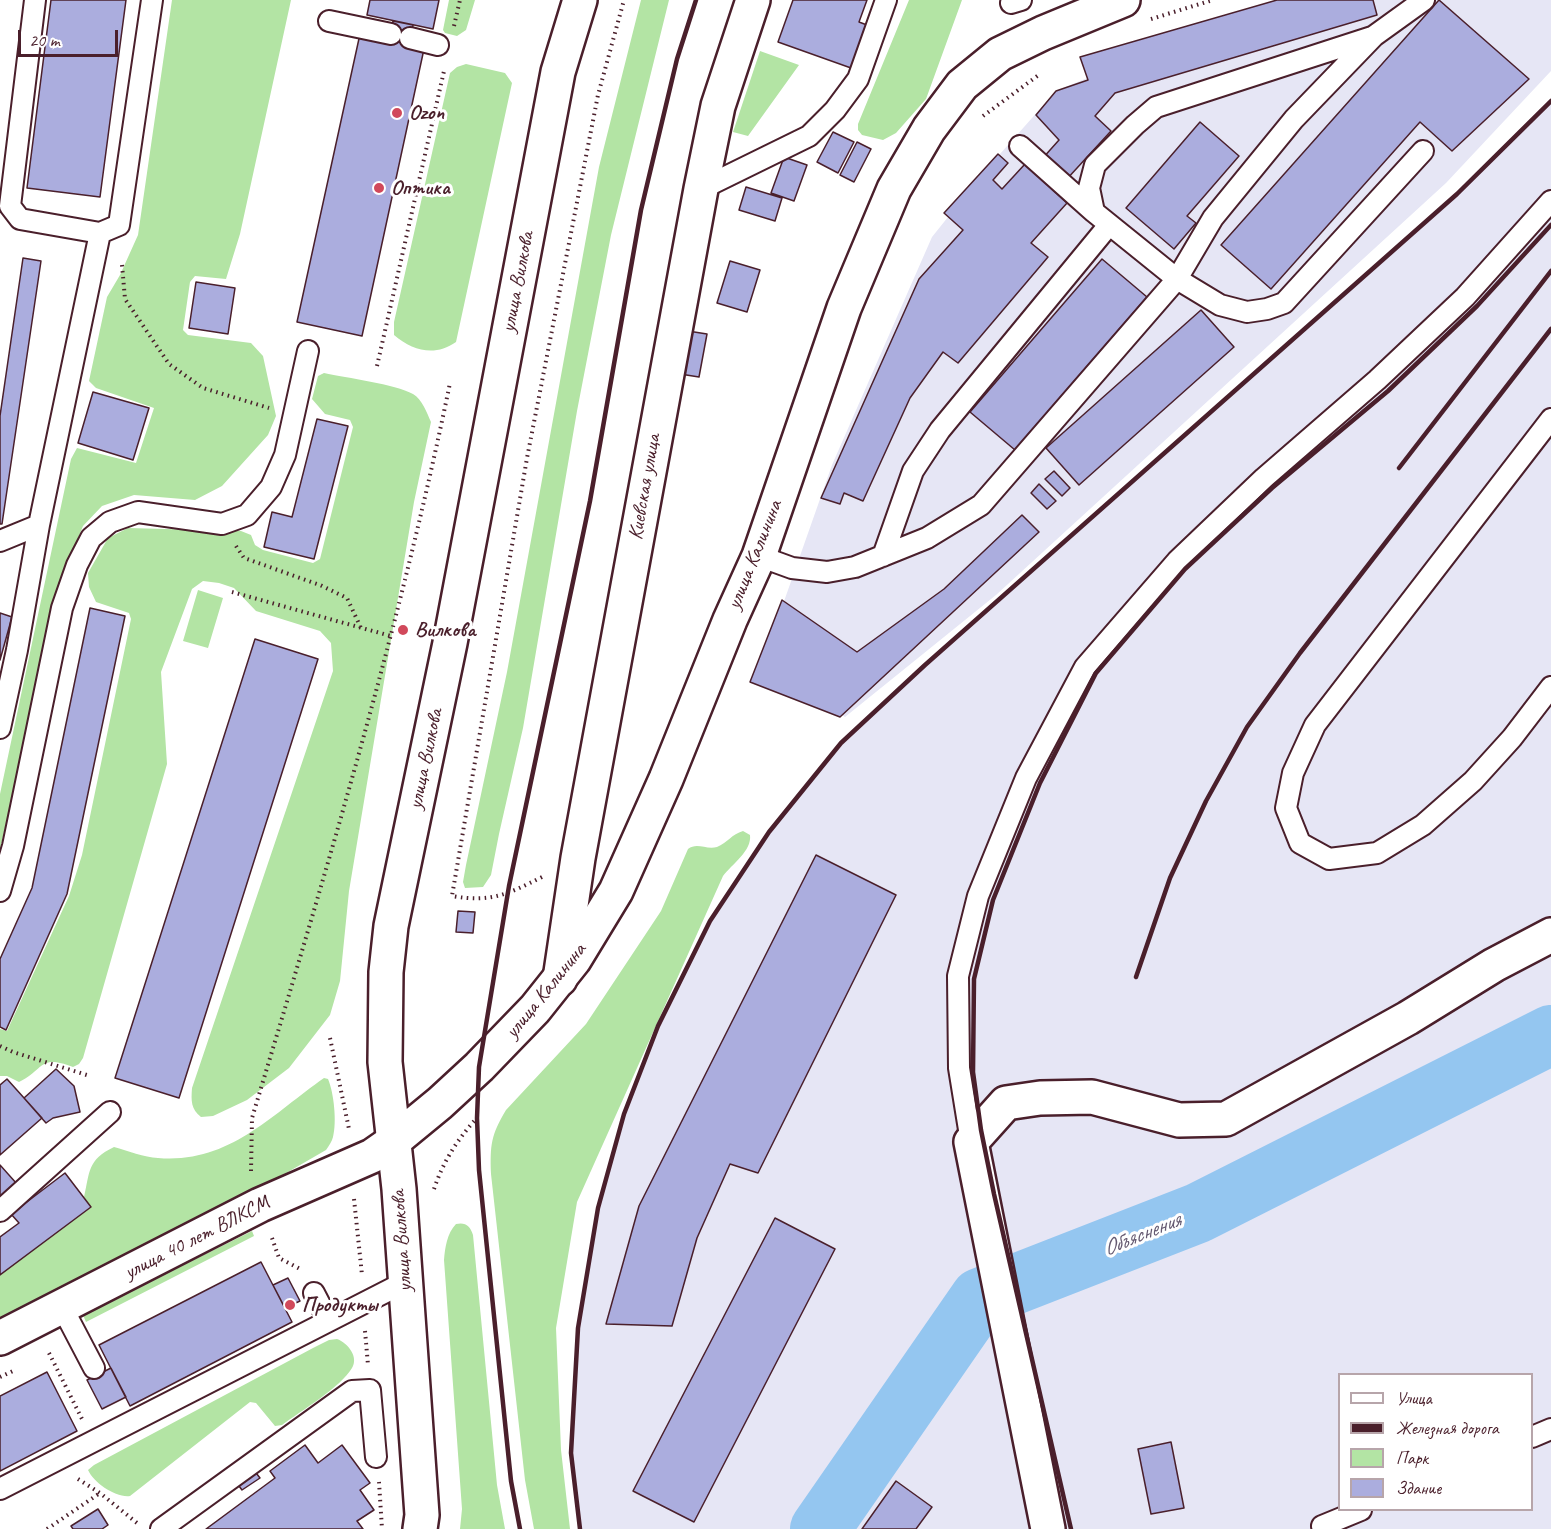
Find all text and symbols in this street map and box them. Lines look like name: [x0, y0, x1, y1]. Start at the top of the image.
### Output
scale bar: [21, 18, 122, 56]
text: 20 m: [29, 29, 60, 51]
place label: Ozon: [409, 100, 444, 126]
marker: Ozon: [390, 106, 404, 120]
place label: Оптика: [391, 175, 450, 201]
marker: Оптика: [372, 181, 386, 195]
street label: улица Вилкова: [496, 229, 540, 335]
street label: Киевская улица: [623, 432, 667, 542]
street label: улица Калинина: [722, 497, 788, 613]
place label: Вилкова: [415, 617, 476, 643]
marker: Вилкова: [396, 623, 410, 637]
street label: улица Вилкова: [403, 706, 449, 812]
street label: улица Калинина: [500, 938, 592, 1044]
street label: улица Вилкова: [386, 1189, 418, 1293]
street label: улица 40 лет ВЛКСМ: [120, 1191, 274, 1285]
water label: Объяснения: [1099, 1208, 1185, 1262]
place label: Продукты: [302, 1292, 378, 1318]
marker: Продукты: [283, 1298, 297, 1312]
legend: [1338, 1373, 1533, 1511]
text: Улица: [1396, 1387, 1432, 1409]
text: Железная дорога: [1396, 1417, 1499, 1439]
text: Парк: [1396, 1447, 1428, 1469]
text: Здание: [1396, 1477, 1441, 1499]

